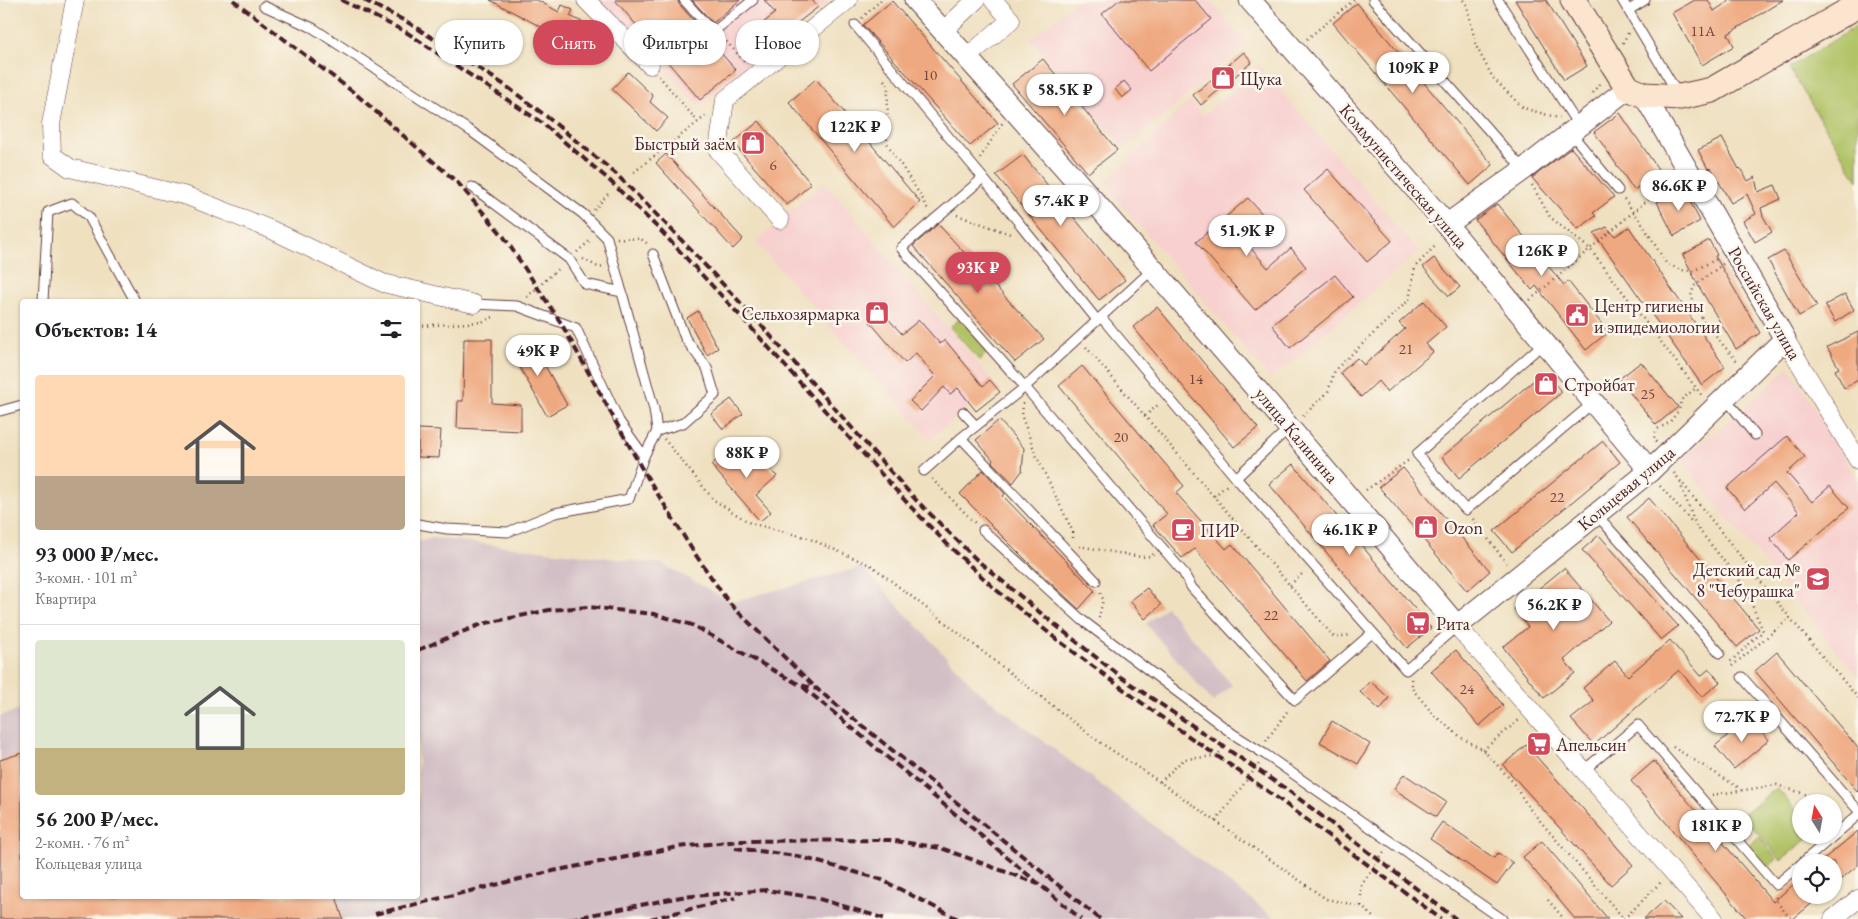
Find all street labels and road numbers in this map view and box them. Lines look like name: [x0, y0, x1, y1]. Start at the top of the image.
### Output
street label: Коммунистическая улица: [1335, 99, 1474, 254]
street label: Российская улица: [1723, 242, 1807, 365]
street label: улица Калинина: [1250, 382, 1344, 488]
street label: Кольцевая улица: [1572, 440, 1680, 536]

